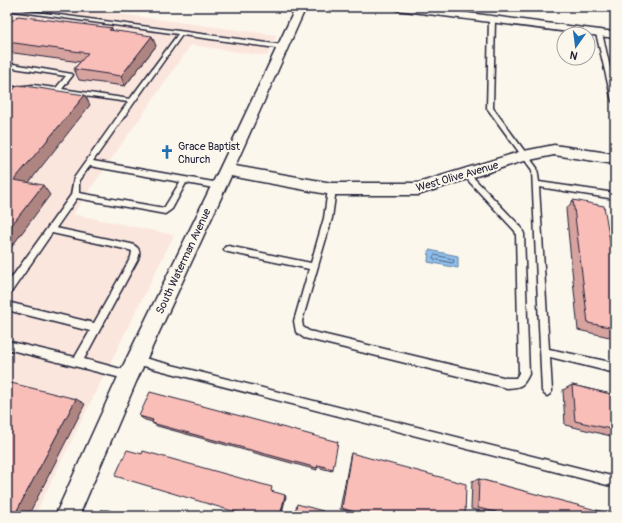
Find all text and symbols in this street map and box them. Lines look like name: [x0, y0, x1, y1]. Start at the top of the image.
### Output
north arrow: [556, 26, 596, 66]
text: N: [568, 48, 579, 62]
place label: Grace Baptist Church: [178, 140, 241, 166]
church icon: Grace Baptist Church: [159, 144, 175, 160]
street label: West Olive Avenue: [414, 158, 500, 194]
street label: South Waterman Avenue: [153, 206, 214, 316]

